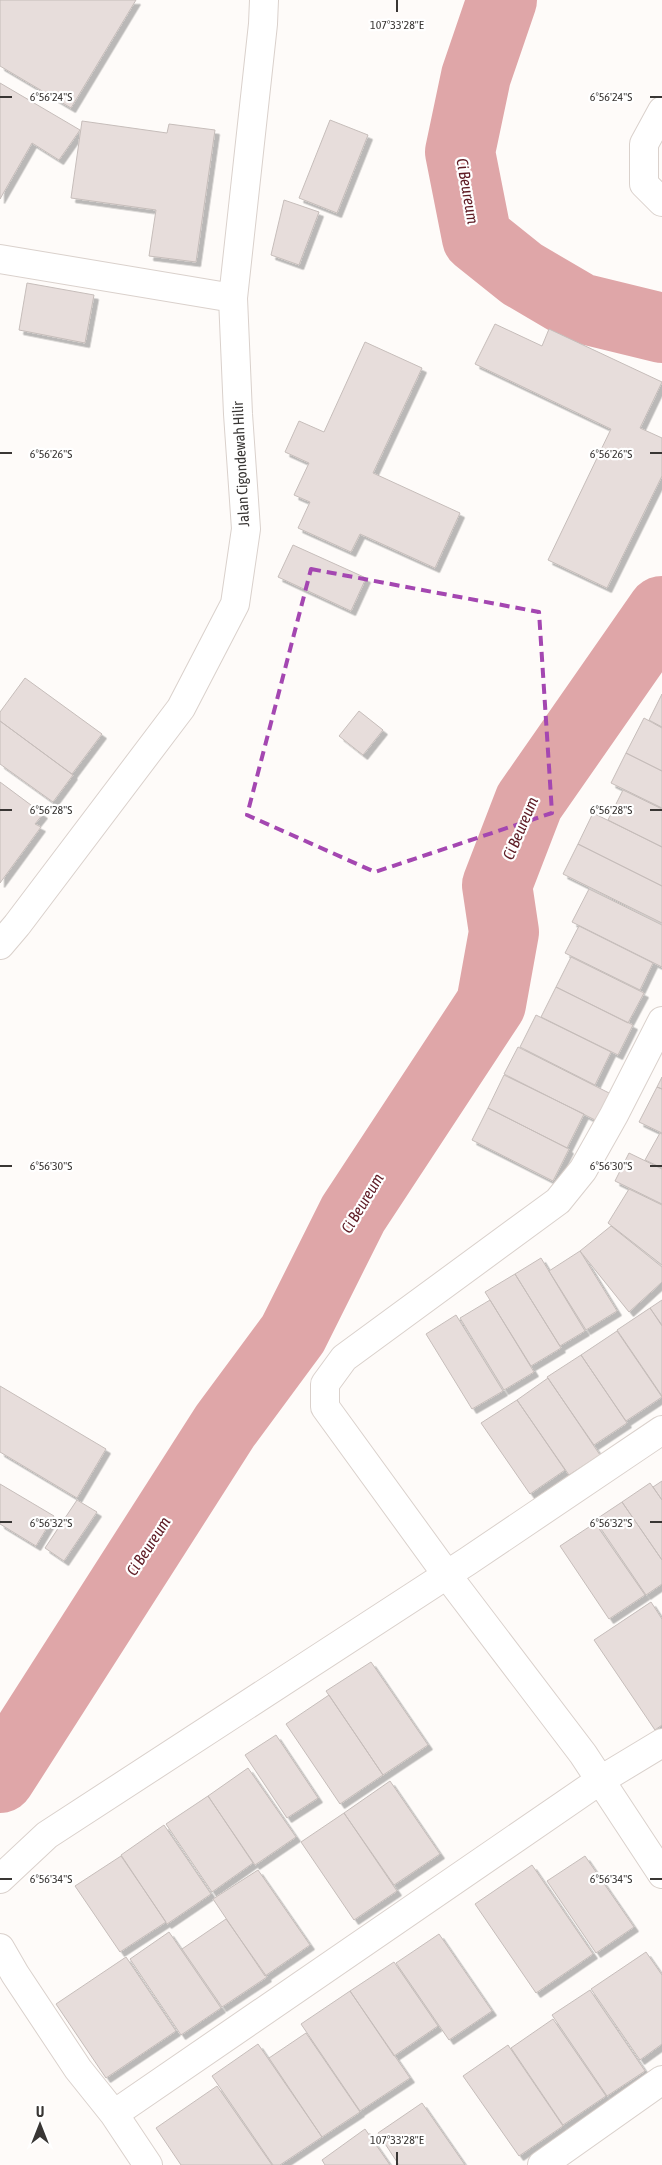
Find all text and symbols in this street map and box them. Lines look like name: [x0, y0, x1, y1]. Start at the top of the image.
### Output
text: 107°33'28"E: [370, 18, 424, 32]
text: 6°56'24"S: [30, 90, 72, 104]
text: 6°56'24"S: [590, 90, 632, 104]
water label: Ci Beureum: [453, 157, 483, 226]
street label: Jalan Cigondewah Hilir: [229, 400, 252, 527]
text: 6°56'26"S: [30, 447, 72, 461]
text: 6°56'26"S: [590, 447, 632, 461]
water label: Ci Beureum: [499, 793, 541, 862]
text: 6°56'28"S: [30, 803, 72, 817]
text: 6°56'28"S: [590, 803, 632, 817]
text: 6°56'30"S: [30, 1159, 72, 1173]
text: 6°56'30"S: [590, 1159, 632, 1173]
water label: Ci Beureum: [337, 1169, 387, 1236]
water label: Ci Beureum: [122, 1513, 174, 1579]
text: 6°56'32"S: [30, 1516, 72, 1530]
text: 6°56'32"S: [590, 1516, 632, 1530]
text: 6°56'34"S: [30, 1872, 72, 1886]
text: 6°56'34"S: [590, 1872, 632, 1886]
north arrow: [15, 2100, 65, 2150]
text: U: [36, 2104, 44, 2120]
text: 107°33'28"E: [370, 2133, 424, 2147]

